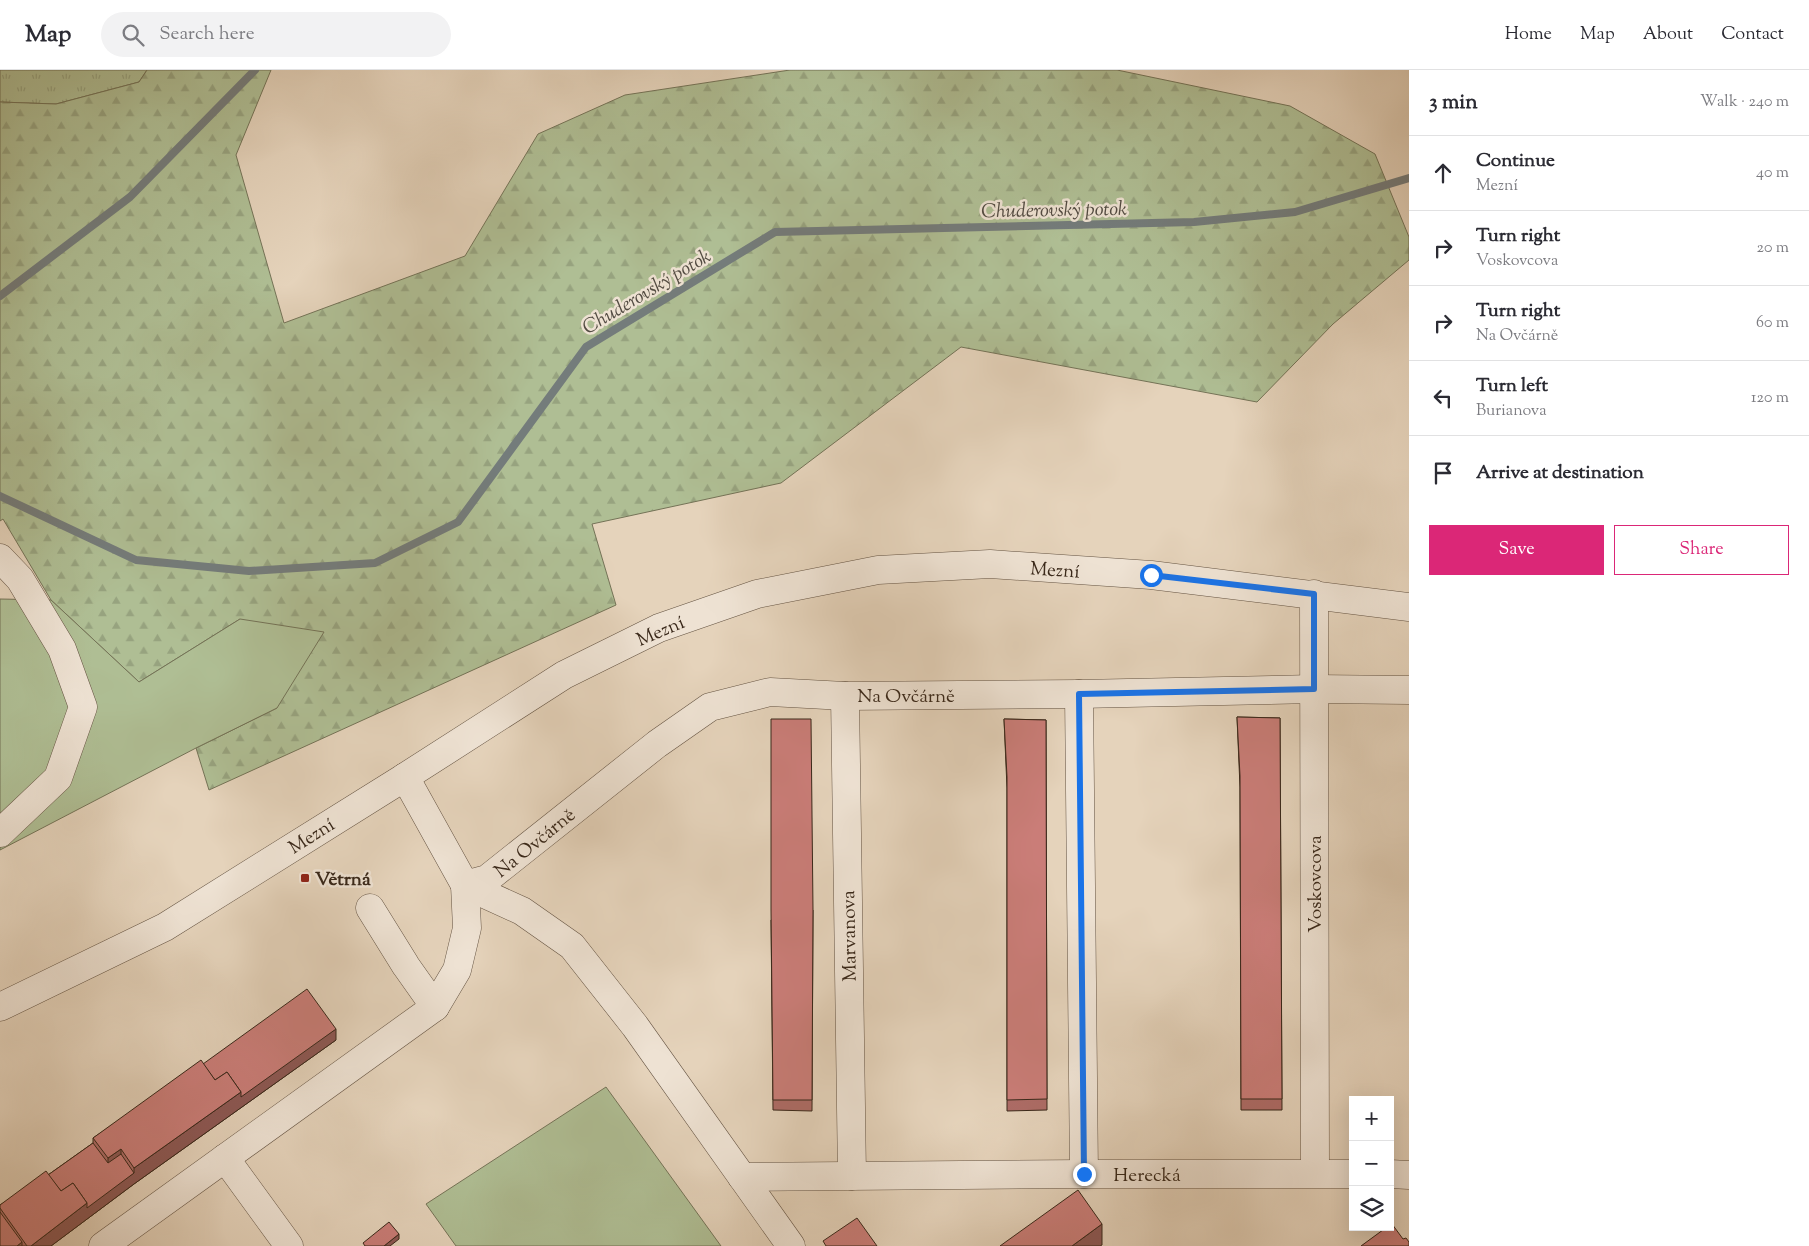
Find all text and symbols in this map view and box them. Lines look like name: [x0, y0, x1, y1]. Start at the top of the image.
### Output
search box: [101, 12, 451, 57]
text: Map: [25, 18, 71, 52]
icon: search: [119, 21, 147, 49]
text: Search here: [159, 21, 255, 48]
text: Home: [1505, 22, 1552, 48]
text: Map: [1580, 22, 1615, 48]
text: About: [1643, 22, 1693, 48]
text: Contact: [1721, 22, 1784, 48]
text: 3 min: [1429, 88, 1478, 118]
text: Walk · 240 m: [1700, 91, 1789, 114]
text: Continue: [1476, 148, 1555, 175]
icon: ahead: [1429, 159, 1457, 187]
text: 40 m: [1756, 162, 1789, 185]
text: Mezní: [1476, 175, 1518, 198]
water label: Chuderovský potok: [981, 196, 1127, 227]
text: Turn right: [1476, 223, 1560, 250]
icon: right: [1429, 234, 1457, 262]
text: 20 m: [1756, 237, 1789, 260]
water label: Chuderovský potok: [577, 243, 717, 343]
text: Voskovcova: [1476, 250, 1558, 273]
text: Turn right: [1476, 298, 1560, 325]
icon: right: [1429, 309, 1457, 337]
text: 60 m: [1756, 312, 1789, 335]
text: Na Ovčárně: [1476, 325, 1558, 348]
text: Turn left: [1476, 373, 1548, 400]
icon: left: [1429, 384, 1457, 412]
text: 120 m: [1751, 387, 1789, 410]
text: Burianova: [1476, 400, 1547, 423]
icon: arrive: [1429, 459, 1457, 487]
text: Arrive at destination: [1476, 460, 1644, 487]
button: Save: [1429, 525, 1604, 575]
button: Share: [1614, 525, 1789, 575]
street label: Mezní: [1029, 556, 1081, 587]
route start: [1140, 564, 1163, 587]
street label: Mezní: [633, 610, 689, 654]
street label: Na Ovčárně: [857, 684, 955, 711]
street label: Na Ovčárně: [489, 803, 582, 885]
street label: Mezní: [284, 812, 341, 862]
street label: Voskovcova: [1303, 835, 1330, 933]
place label: Větrná: [315, 867, 371, 894]
marker: Větrná: [299, 872, 311, 884]
street label: Marvanova: [836, 890, 865, 982]
map controls: [1349, 1096, 1394, 1231]
button: +: [1349, 1096, 1394, 1141]
button: −: [1349, 1141, 1394, 1186]
route end: [1073, 1163, 1096, 1186]
street label: Herecká: [1113, 1163, 1181, 1190]
button: layers: [1349, 1186, 1394, 1231]

